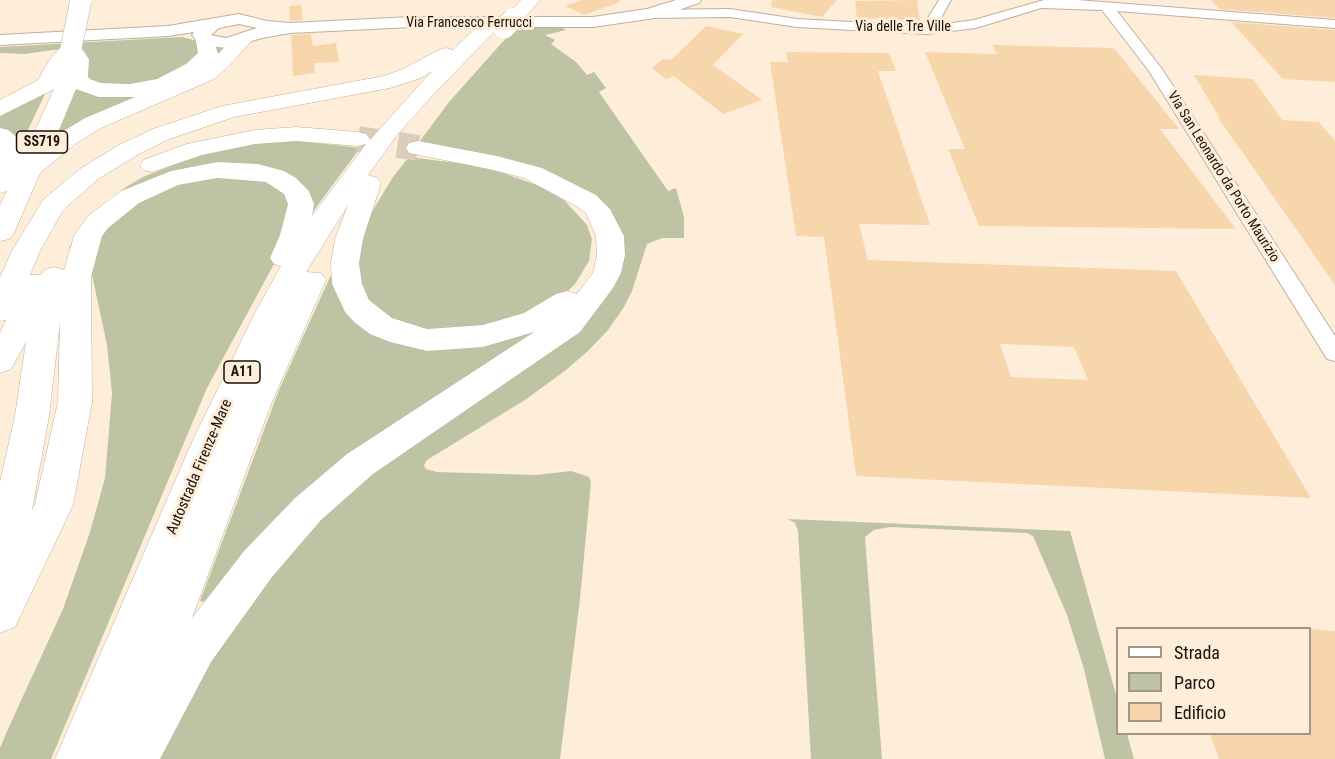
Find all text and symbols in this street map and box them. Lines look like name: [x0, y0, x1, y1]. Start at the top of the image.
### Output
street label: Via Francesco Ferrucci: [406, 15, 532, 31]
street label: Via delle Tre Ville: [855, 19, 951, 35]
street label: Via San Leonardo da Porto Maurizio: [1163, 88, 1283, 266]
road number: SS719: [16, 131, 68, 153]
road number: A11: [224, 361, 260, 383]
street label: Autostrada Firenze-Mare: [163, 397, 237, 537]
legend: [1116, 627, 1311, 735]
text: Strada: [1174, 642, 1220, 663]
text: Parco: [1174, 672, 1215, 693]
text: Edificio: [1174, 702, 1226, 723]

